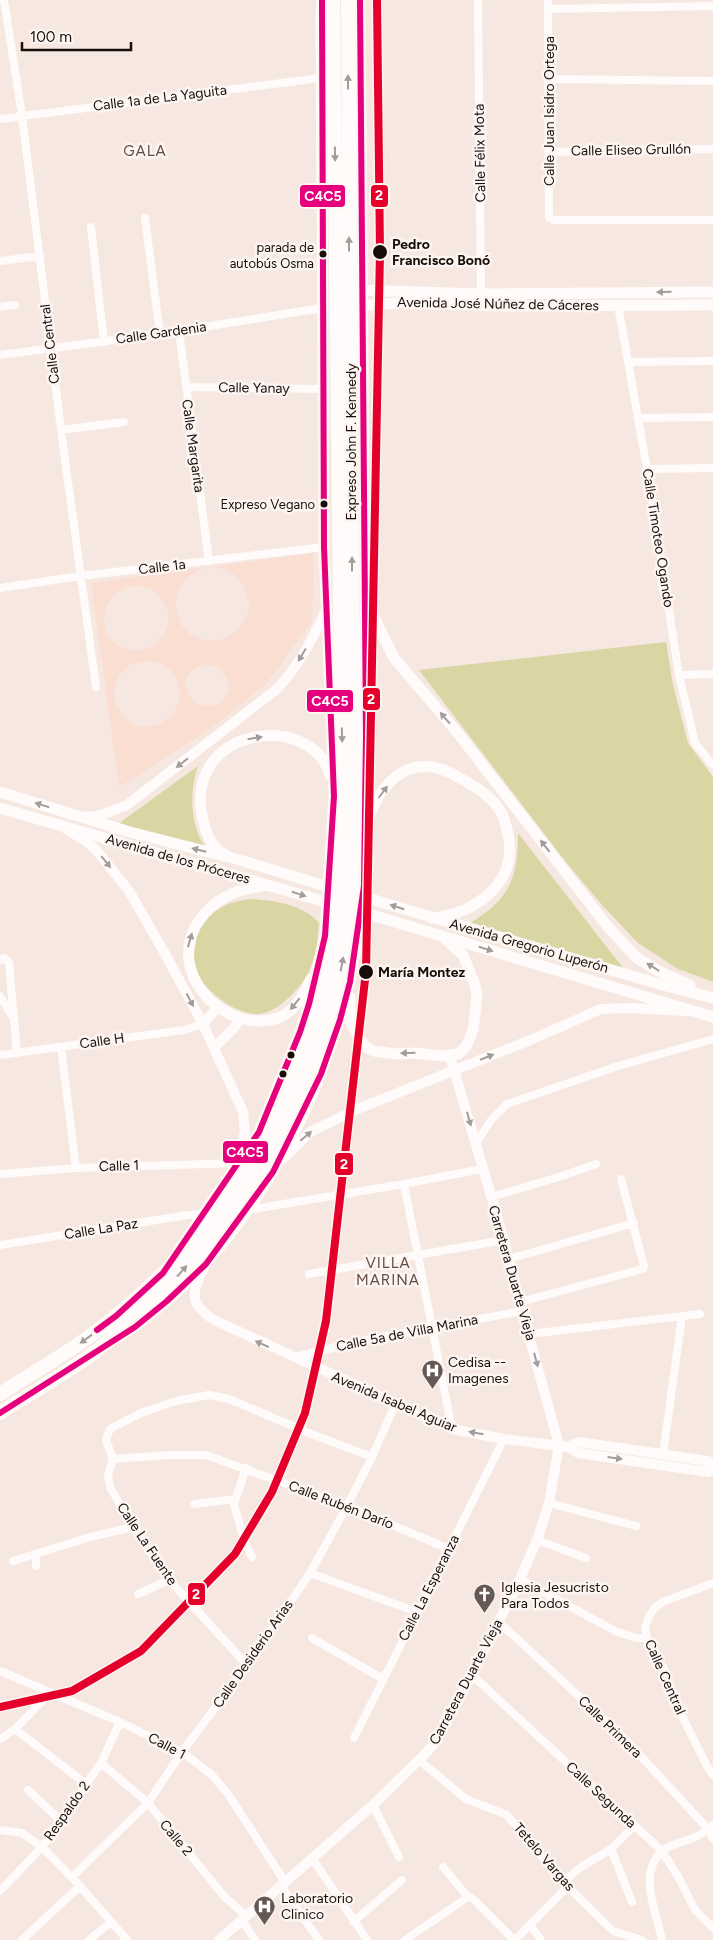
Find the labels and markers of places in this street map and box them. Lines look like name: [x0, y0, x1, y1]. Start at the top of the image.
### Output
place label: Pedro Francisco Bonó: [392, 236, 490, 269]
place label: parada de autobús Osma: [230, 240, 314, 271]
marker: Pedro Francisco Bonó: [371, 243, 389, 261]
marker: parada de autobús Osma: [318, 249, 328, 259]
place label: Expreso Vegano: [221, 497, 315, 512]
marker: Expreso Vegano: [319, 499, 329, 509]
marker: María Montez: [357, 963, 375, 981]
place label: María Montez: [378, 964, 466, 981]
unlabelled marker: [286, 1050, 296, 1060]
unlabelled marker: [278, 1069, 288, 1079]
place label: Cedisa -- Imagenes: [448, 1354, 509, 1387]
hospital icon: Cedisa -- Imagenes: [420, 1358, 444, 1389]
place label: Iglesia Jesucristo Para Todos: [501, 1579, 609, 1612]
church icon: Iglesia Jesucristo Para Todos: [473, 1583, 497, 1614]
place label: Laboratorio Clinico: [281, 1890, 353, 1923]
hospital icon: Laboratorio Clinico: [253, 1894, 277, 1925]

